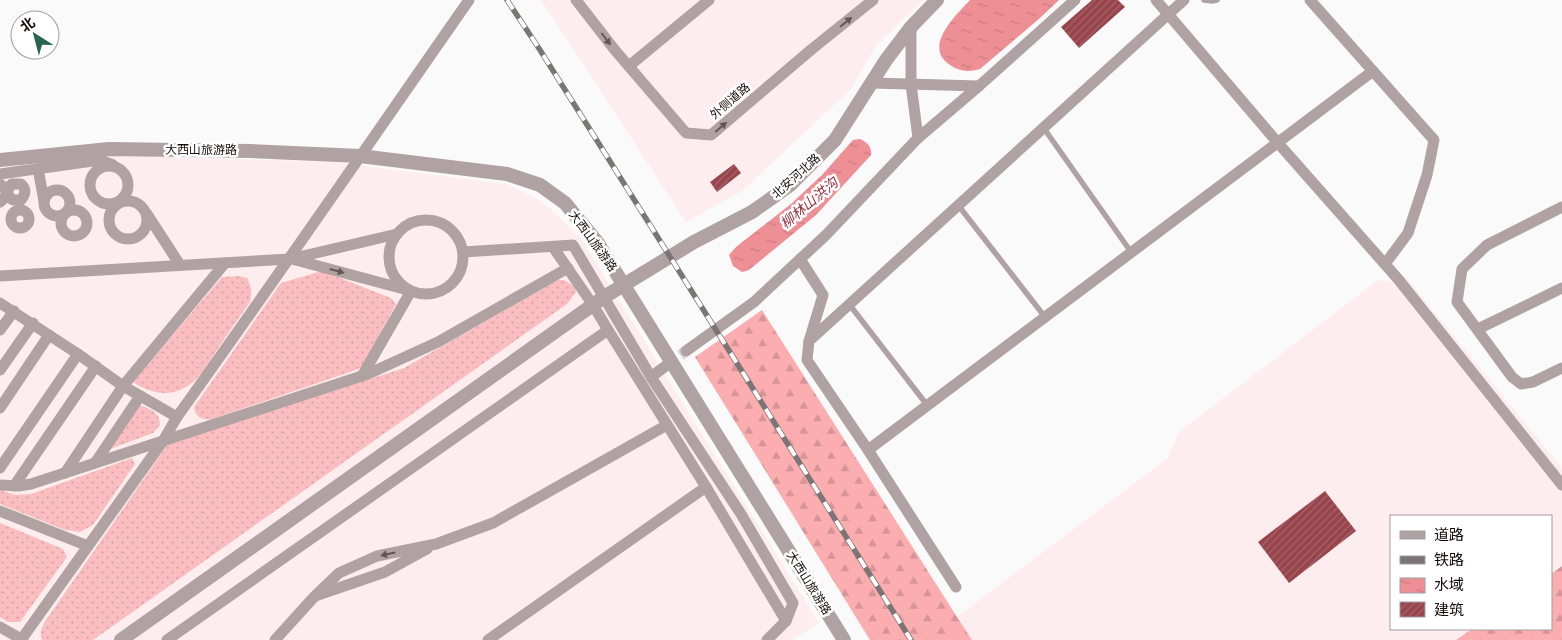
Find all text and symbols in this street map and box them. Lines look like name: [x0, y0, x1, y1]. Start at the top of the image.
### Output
north arrow: [10, 10, 60, 60]
text: 北: [17, 14, 38, 36]
one-way arrow: [839, 17, 852, 28]
one-way arrow: [601, 32, 611, 46]
street label: 外侧道路: [707, 80, 753, 123]
one-way arrow: [715, 121, 728, 132]
street label: 大西山旅游路: [165, 143, 237, 158]
street label: 北安河北路: [769, 151, 824, 202]
water label: 柳林山洪沟: [777, 173, 843, 232]
street label: 大西山旅游路: [565, 208, 620, 275]
one-way arrow: [330, 267, 345, 275]
legend: [1390, 515, 1552, 630]
text: 道路: [1434, 526, 1464, 544]
street label: 大西山旅游路: [783, 549, 834, 618]
one-way arrow: [380, 550, 396, 558]
text: 铁路: [1434, 551, 1464, 569]
text: 水域: [1434, 576, 1464, 594]
text: 建筑: [1434, 601, 1464, 619]

